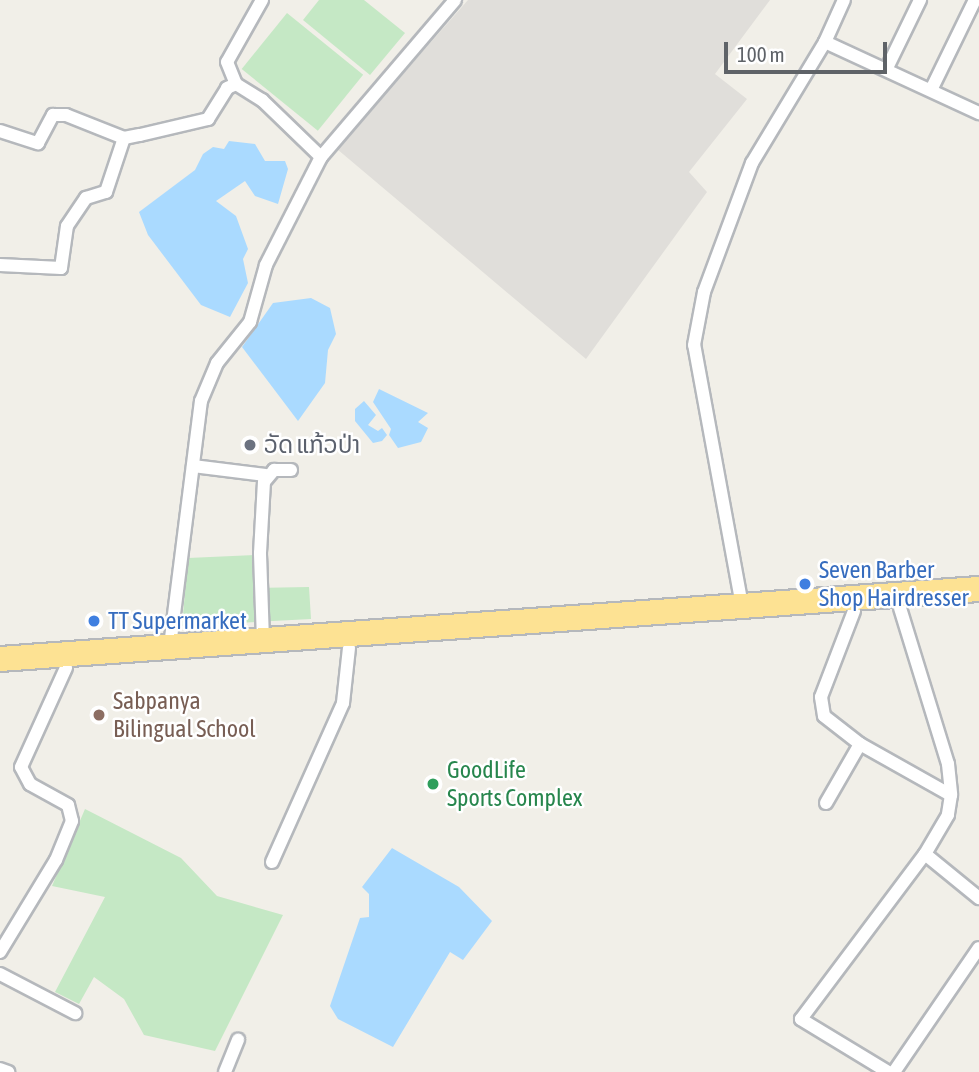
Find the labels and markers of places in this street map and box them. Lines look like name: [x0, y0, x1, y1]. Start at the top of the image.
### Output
place label: ວັດ ແກ້ວປ່າ: [264, 431, 360, 459]
marker: ວັດ ແກ້ວປ່າ: [242, 437, 258, 453]
place label: Seven Barber Shop Hairdresser: [819, 556, 969, 612]
marker: Seven Barber Shop Hairdresser: [797, 576, 813, 592]
place label: TT Supermarket: [108, 607, 247, 635]
marker: TT Supermarket: [86, 613, 102, 629]
place label: Sabpanya Bilingual School: [113, 687, 256, 743]
marker: Sabpanya Bilingual School: [91, 707, 107, 723]
place label: GoodLife Sports Complex: [447, 756, 582, 812]
marker: GoodLife Sports Complex: [425, 776, 441, 792]

